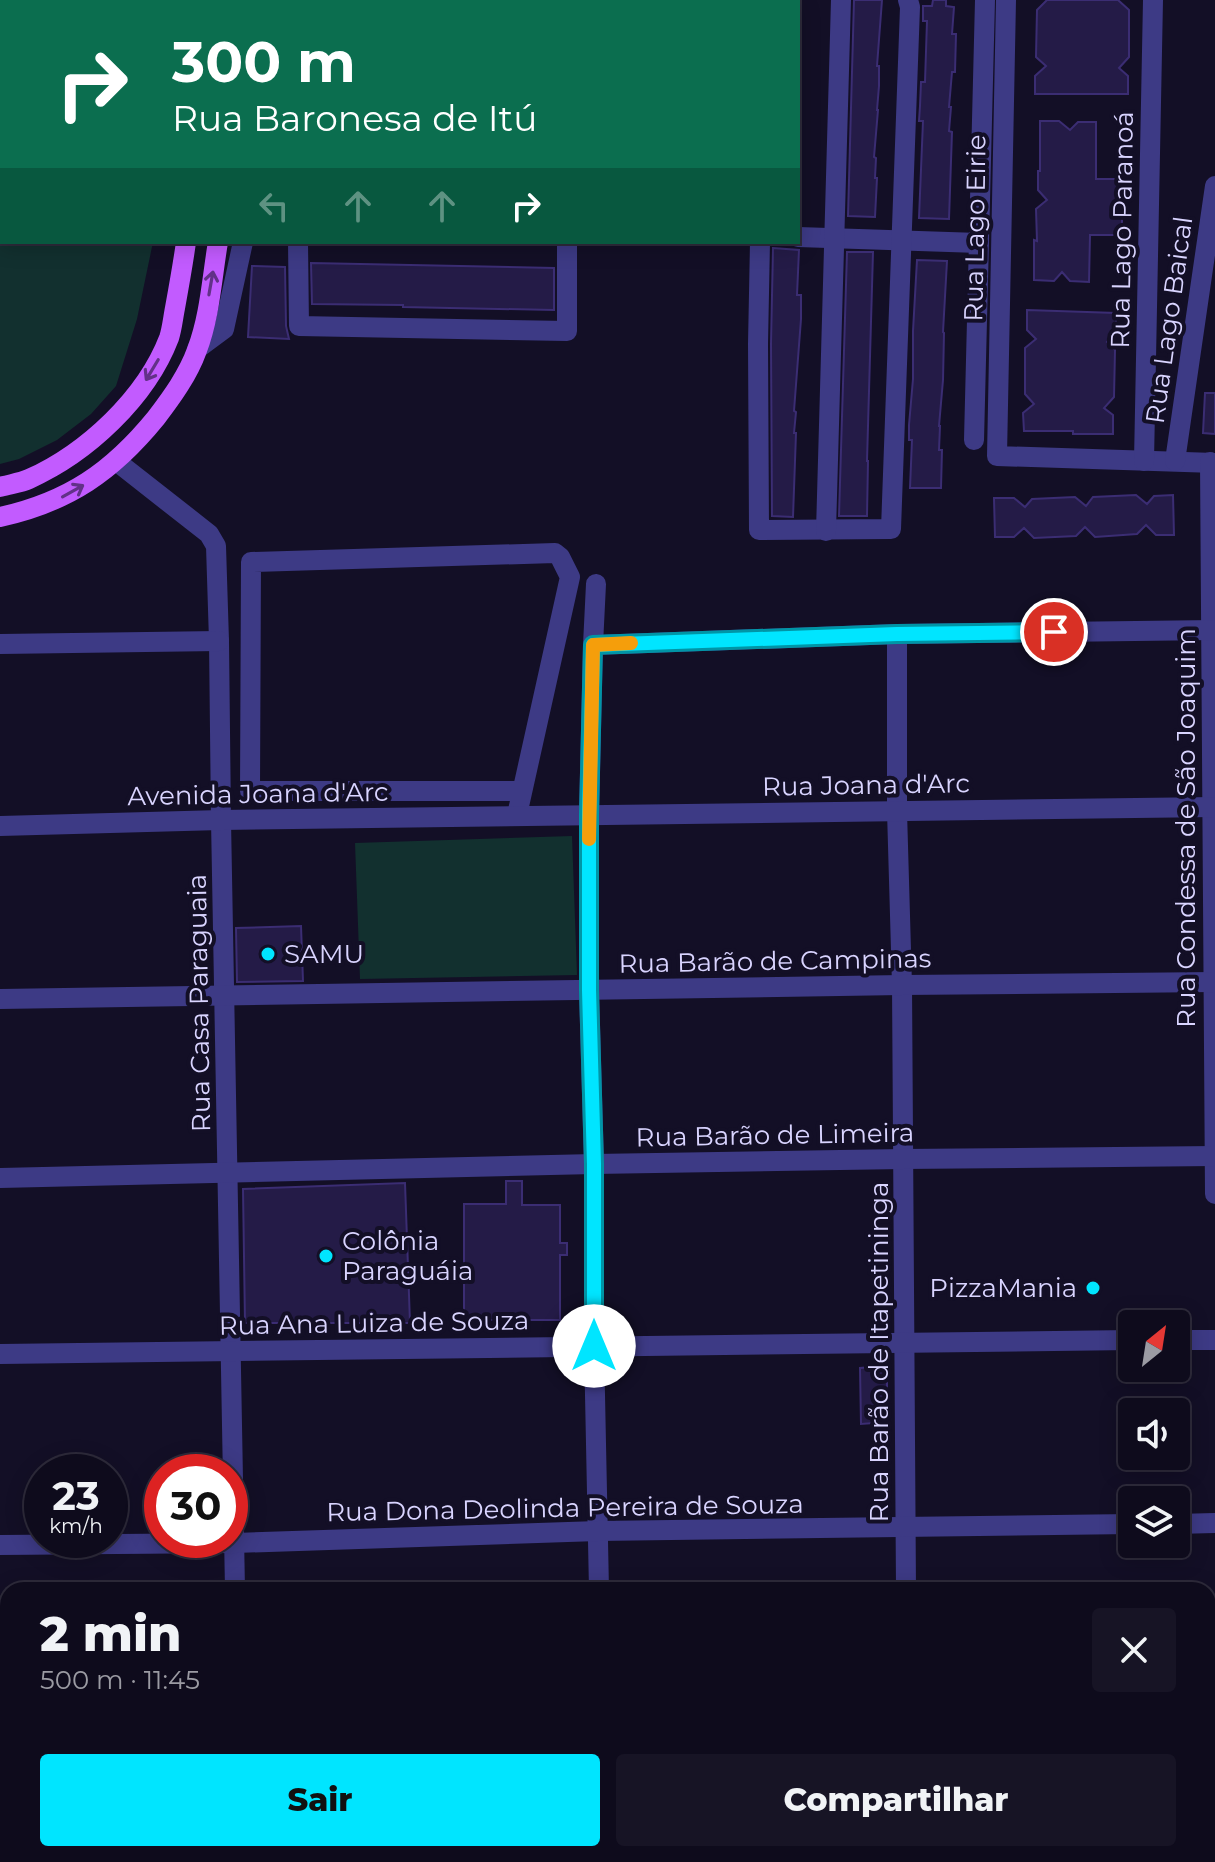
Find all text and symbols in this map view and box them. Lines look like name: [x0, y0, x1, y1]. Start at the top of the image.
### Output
text: 300 m: [172, 28, 356, 96]
icon: right: [40, 32, 144, 136]
text: Rua Baronesa de Itú: [172, 96, 537, 140]
street label: Rua Lago Paranoá: [1104, 111, 1140, 349]
street label: Rua Lago Eirie: [957, 134, 993, 322]
icon: left: [252, 184, 296, 228]
icon: ahead: [336, 184, 380, 228]
icon: ahead: [420, 184, 464, 228]
icon: right: [504, 184, 548, 228]
street label: Rua Lago Baical: [1139, 214, 1199, 426]
one-way arrow: [205, 271, 220, 296]
one-way arrow: [144, 358, 160, 381]
one-way arrow: [61, 483, 84, 499]
pin: [1020, 598, 1088, 666]
icon: arrive: [1032, 610, 1076, 654]
street label: Rua Condessa de São Joaquim: [1170, 628, 1202, 1028]
street label: Rua Joana d'Arc: [762, 767, 970, 803]
street label: Avenida Joana d'Arc: [127, 776, 389, 812]
street label: Rua Casa Paraguaia: [181, 874, 217, 1132]
place label: SAMU: [284, 938, 364, 970]
street label: Rua Barão de Campinas: [618, 942, 932, 980]
marker: SAMU: [259, 945, 277, 963]
street label: Rua Barão de Limeira: [635, 1117, 915, 1153]
street label: Rua Barão de Itapetininga: [863, 1182, 895, 1522]
place label: Colônia Paraguáia: [342, 1225, 473, 1287]
marker: Colônia Paraguáia: [317, 1247, 335, 1265]
place label: PizzaMania: [929, 1272, 1077, 1304]
marker: PizzaMania: [1084, 1279, 1102, 1297]
street label: Rua Ana Luiza de Souza: [219, 1304, 529, 1342]
position arrow: [552, 1304, 636, 1388]
north arrow: [1118, 1310, 1190, 1382]
map controls: [1118, 1310, 1190, 1558]
button: sound: [1118, 1398, 1190, 1470]
speed limit sign: 30: [144, 1454, 248, 1558]
text: 23: [52, 1471, 100, 1520]
button: layers: [1118, 1486, 1190, 1558]
street label: Rua Dona Deolinda Pereira de Souza: [326, 1488, 804, 1528]
text: km/h: [49, 1514, 103, 1538]
text: 2 min: [40, 1605, 181, 1663]
button: close: [1092, 1608, 1176, 1692]
text: 500 m · 11:45: [40, 1664, 200, 1696]
button: Sair: [40, 1754, 600, 1846]
button: Compartilhar: [616, 1754, 1176, 1846]

